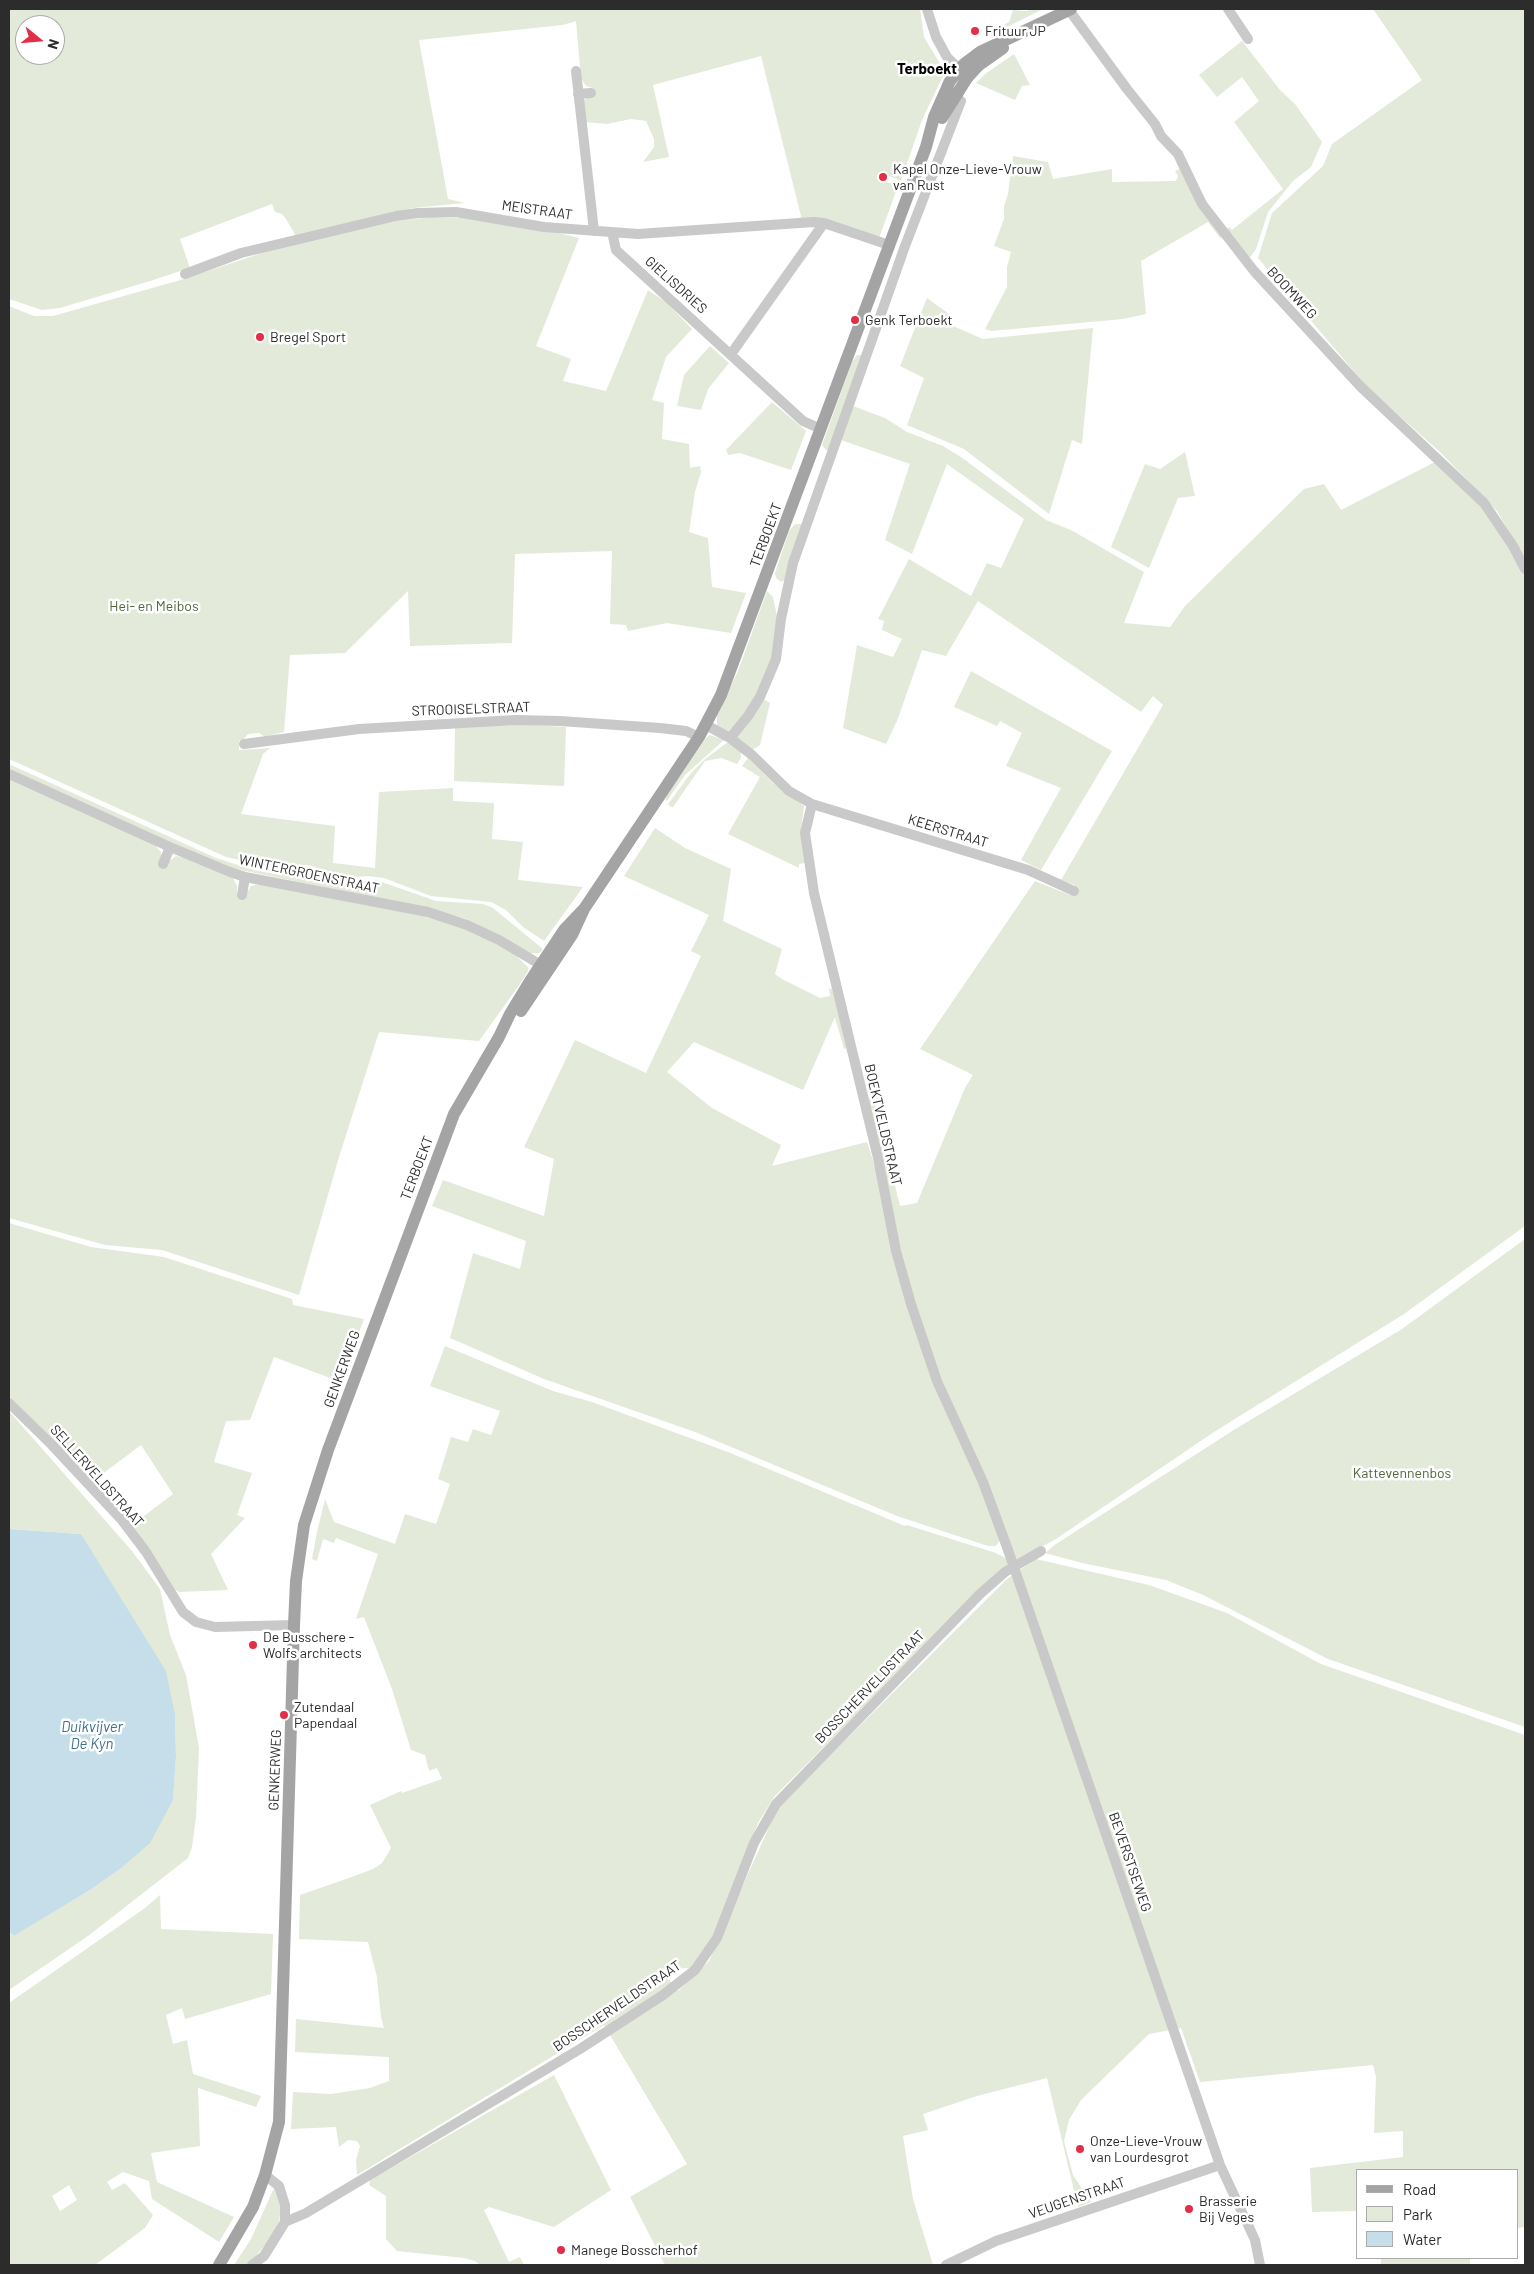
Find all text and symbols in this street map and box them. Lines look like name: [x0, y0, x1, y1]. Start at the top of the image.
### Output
north arrow: [15, 15, 65, 65]
place label: Frituur JP: [985, 23, 1046, 39]
marker: Frituur JP: [969, 25, 981, 37]
text: N: [44, 37, 63, 51]
district label: Terboekt: [897, 60, 957, 78]
place label: Kapel Onze-Lieve-Vrouw van Rust: [893, 161, 1042, 193]
marker: Kapel Onze-Lieve-Vrouw van Rust: [877, 171, 889, 183]
street label: MEISTRAAT: [501, 197, 573, 223]
street label: GIELISDRIES: [641, 253, 711, 317]
street label: BOOMWEG: [1264, 263, 1320, 323]
place label: Genk Terboekt: [865, 312, 953, 328]
marker: Genk Terboekt: [849, 314, 861, 326]
place label: Bregel Sport: [270, 329, 346, 345]
marker: Bregel Sport: [254, 331, 266, 343]
street label: TERBOEKT: [747, 500, 785, 570]
park label: Hei- en Meibos: [109, 598, 199, 614]
street label: STROOISELSTRAAT: [411, 699, 531, 719]
street label: KEERSTRAAT: [906, 811, 990, 851]
street label: WINTERGROENSTRAAT: [237, 851, 381, 897]
street label: BOEKTVELDSTRAAT: [861, 1062, 905, 1188]
street label: TERBOEKT: [397, 1134, 437, 1202]
street label: GENKERWEG: [320, 1328, 364, 1410]
street label: SELLERVELDSTRAAT: [47, 1421, 147, 1531]
park label: Kattevennenbos: [1353, 1465, 1451, 1481]
street label: BOSSCHERVELDSTRAAT: [812, 1627, 928, 1747]
place label: De Busschere - Wolfs architects: [263, 1629, 362, 1661]
marker: De Busschere - Wolfs architects: [247, 1639, 259, 1651]
place label: Zutendaal Papendaal: [294, 1699, 357, 1731]
marker: Zutendaal Papendaal: [278, 1709, 290, 1721]
water label: Duikvijver De Kyn: [61, 1718, 123, 1753]
street label: GENKERWEG: [265, 1729, 285, 1811]
street label: BEVERSTSEWEG: [1105, 1810, 1155, 1914]
street label: BOSSCHERVELDSTRAAT: [550, 1957, 684, 2055]
place label: Onze-Lieve-Vrouw van Lourdesgrot: [1090, 2133, 1202, 2166]
marker: Onze-Lieve-Vrouw van Lourdesgrot: [1074, 2143, 1086, 2155]
legend: [1356, 2169, 1519, 2259]
street label: VEUGENSTRAAT: [1027, 2174, 1127, 2222]
text: Road: [1403, 2180, 1436, 2198]
place label: Brasserie Bij Veges: [1199, 2193, 1257, 2226]
marker: Brasserie Bij Veges: [1183, 2203, 1195, 2215]
text: Park: [1403, 2205, 1432, 2223]
text: Water: [1403, 2230, 1442, 2248]
place label: Manege Bosscherhof: [571, 2242, 698, 2258]
marker: Manege Bosscherhof: [555, 2244, 567, 2256]

